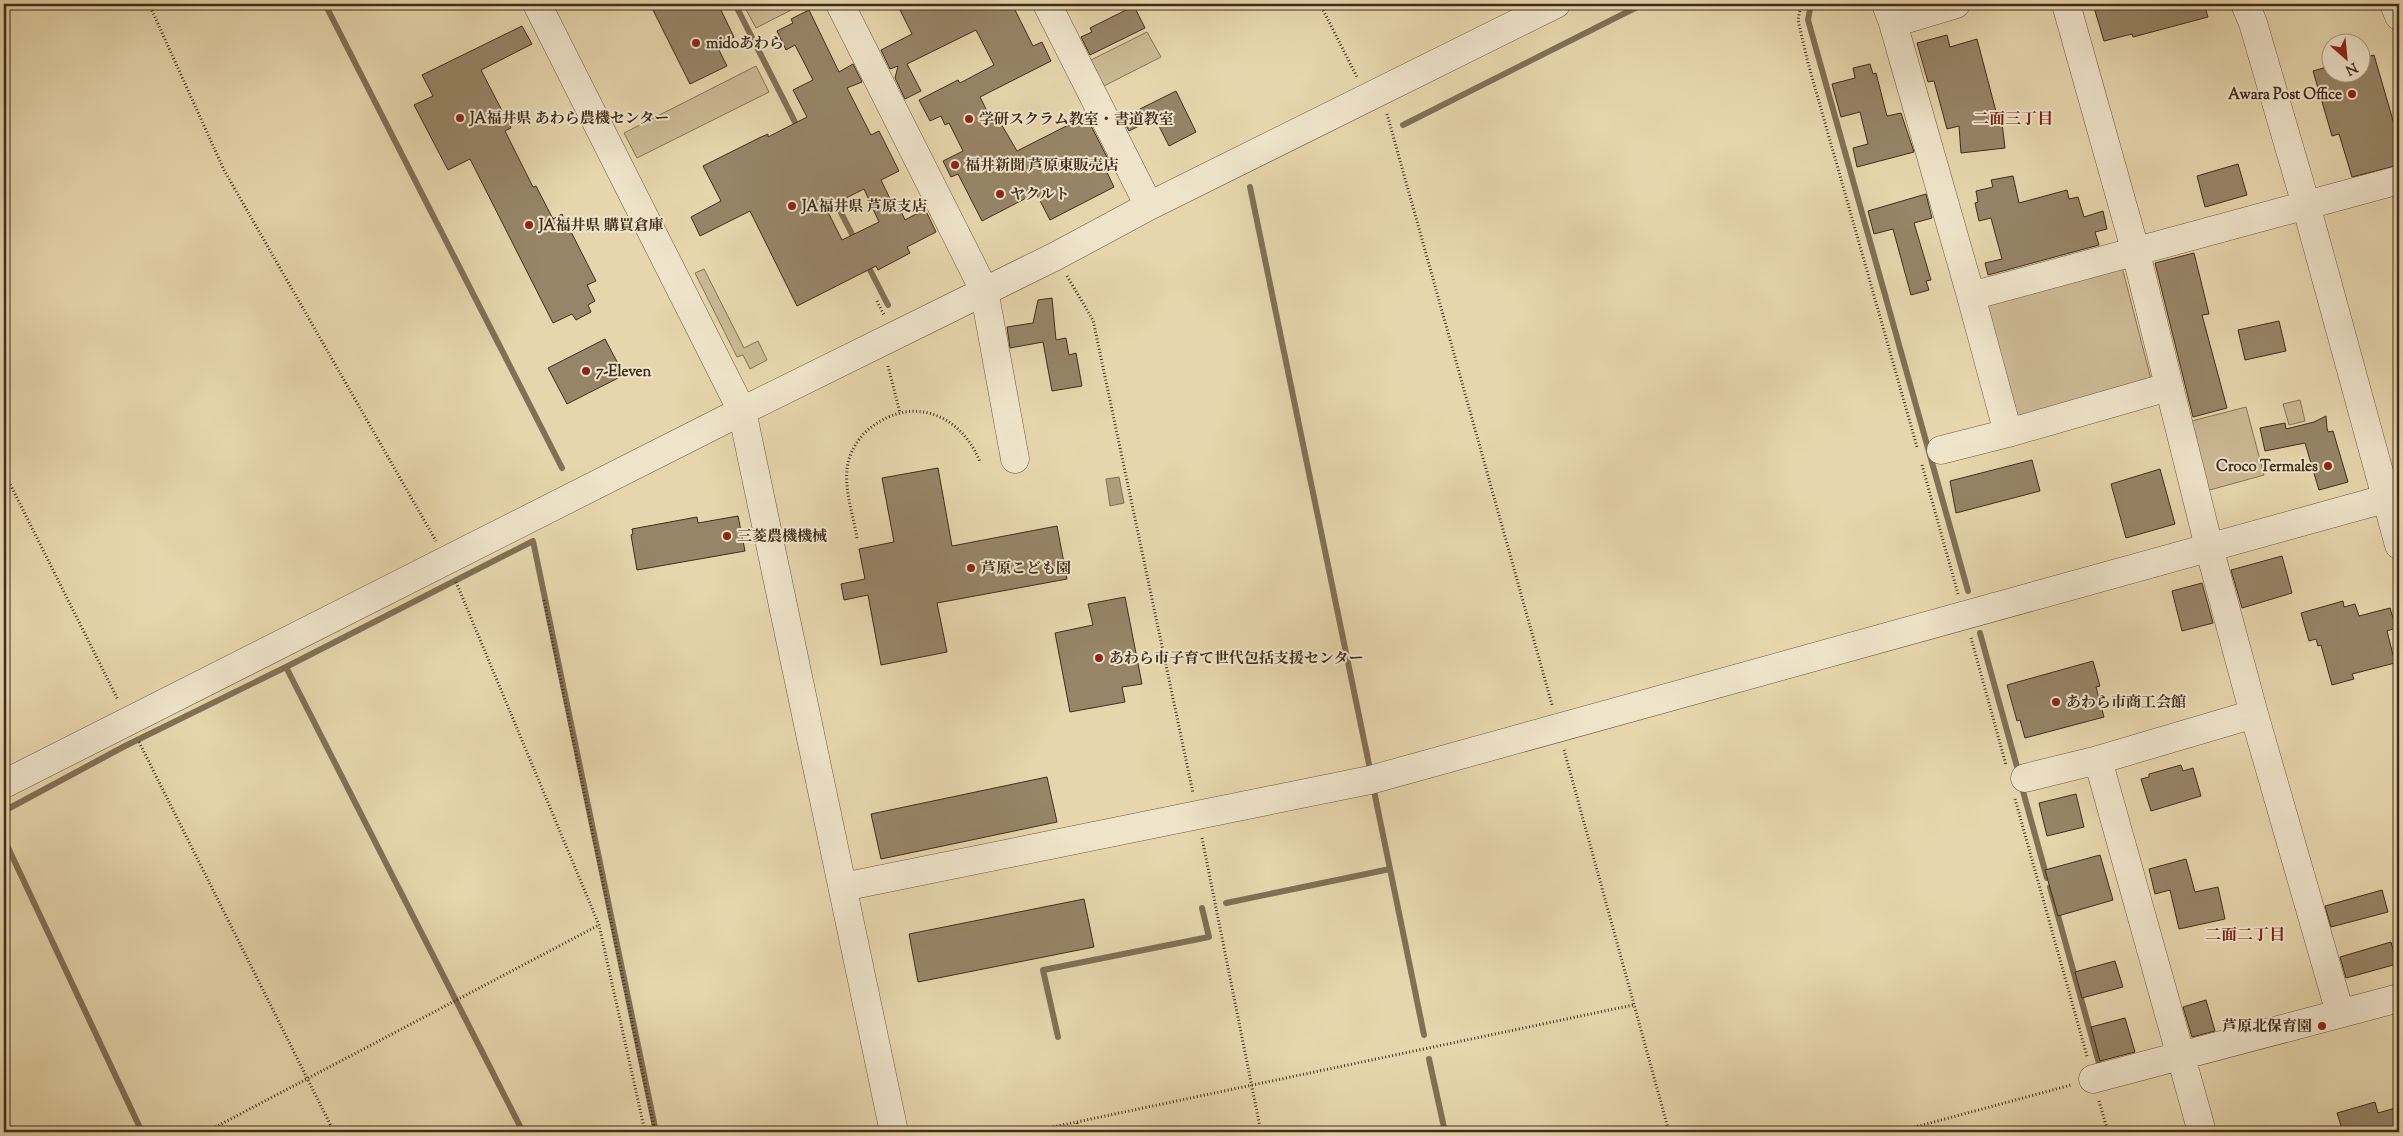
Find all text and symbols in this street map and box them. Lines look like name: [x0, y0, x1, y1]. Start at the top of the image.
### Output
north arrow: [2320, 32, 2370, 82]
place label: midoあわら: [706, 34, 784, 55]
marker: midoあわら: [690, 37, 702, 49]
text: N: [2341, 56, 2361, 79]
place label: Awara Post Office: [2228, 85, 2342, 106]
marker: Awara Post Office: [2346, 88, 2358, 100]
place label: JA福井県 あわら農機センター: [469, 109, 669, 130]
district label: 二面三丁目: [1973, 109, 2053, 132]
place label: 学研スクラム教室・書道教室: [979, 110, 1174, 131]
marker: JA福井県 あわら農機センター: [454, 112, 466, 124]
marker: 学研スクラム教室・書道教室: [963, 113, 975, 125]
place label: 福井新聞 芦原東販売店: [965, 156, 1118, 177]
marker: 福井新聞 芦原東販売店: [949, 159, 961, 171]
place label: ヤクルト: [1010, 185, 1070, 206]
marker: ヤクルト: [994, 188, 1006, 200]
place label: JA福井県 芦原支店: [801, 197, 927, 218]
marker: JA福井県 芦原支店: [786, 200, 798, 212]
place label: JA福井県 購買倉庫: [538, 216, 664, 237]
marker: JA福井県 購買倉庫: [523, 219, 535, 231]
place label: 7-Eleven: [596, 362, 652, 383]
marker: 7-Eleven: [580, 365, 592, 377]
place label: Croco Termales: [2216, 457, 2318, 478]
marker: Croco Termales: [2322, 460, 2334, 472]
place label: 三菱農機機械: [737, 527, 827, 548]
marker: 三菱農機機械: [721, 530, 733, 542]
place label: 芦原こども園: [981, 559, 1071, 580]
marker: 芦原こども園: [965, 562, 977, 574]
place label: あわら市子育て世代包括支援センター: [1109, 649, 1363, 670]
marker: あわら市子育て世代包括支援センター: [1093, 652, 1105, 664]
place label: あわら市商工会館: [2066, 693, 2186, 714]
marker: あわら市商工会館: [2050, 696, 2062, 708]
district label: 二面二丁目: [2205, 925, 2285, 948]
place label: 芦原北保育園: [2222, 1017, 2312, 1038]
marker: 芦原北保育園: [2316, 1020, 2328, 1032]

